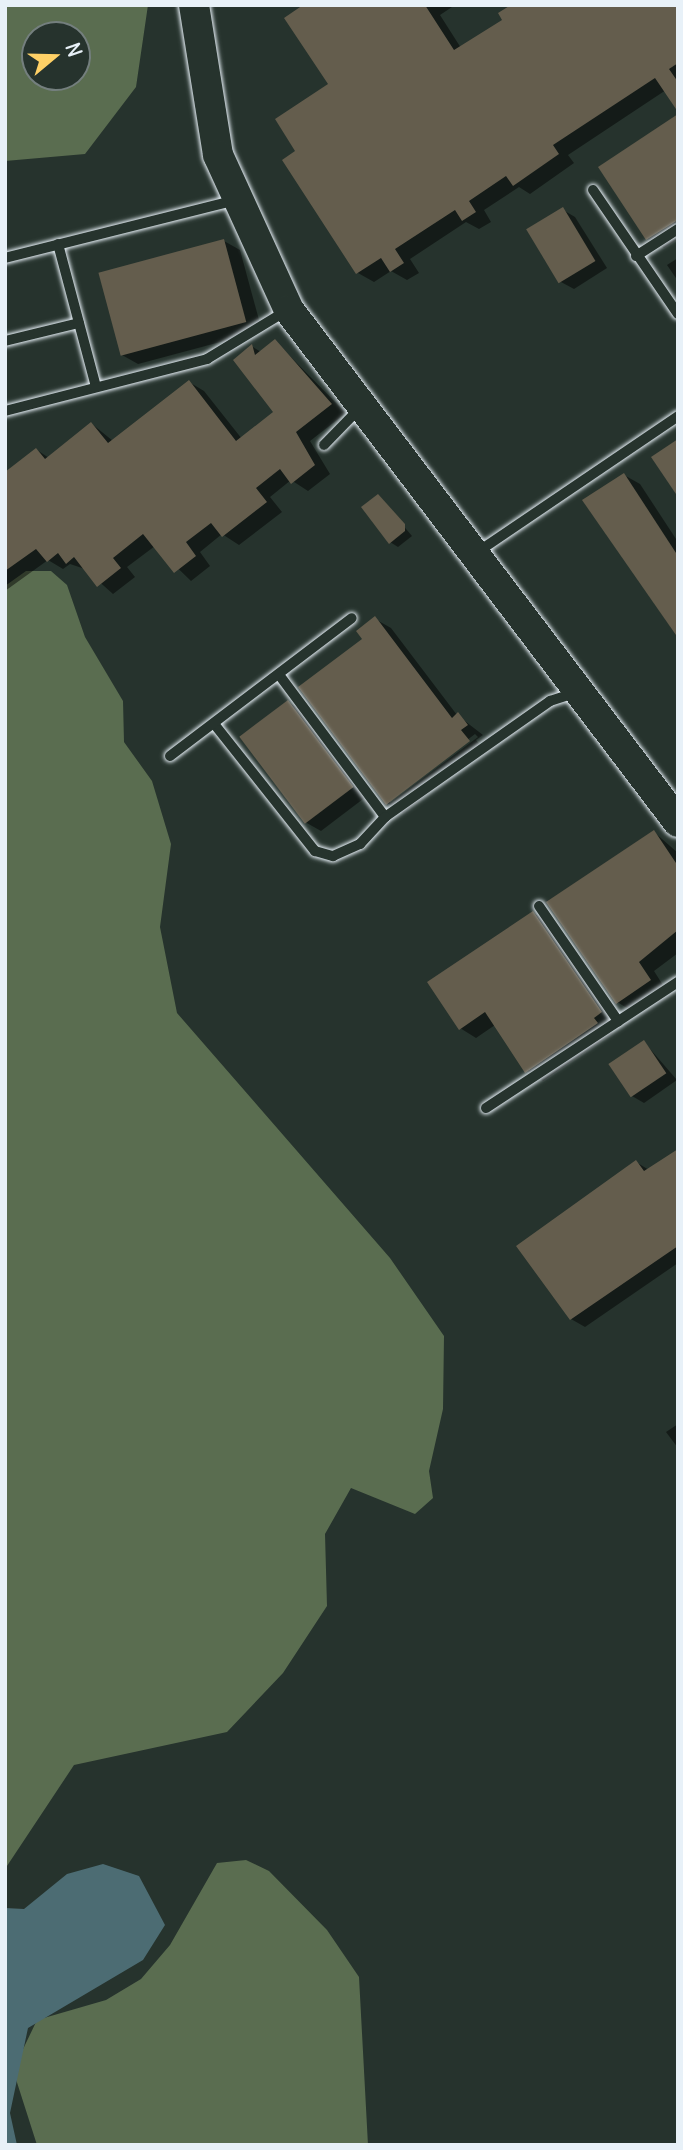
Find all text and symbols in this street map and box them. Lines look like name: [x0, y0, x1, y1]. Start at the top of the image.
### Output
north arrow: [21, 21, 91, 91]
text: N: [60, 40, 87, 60]

